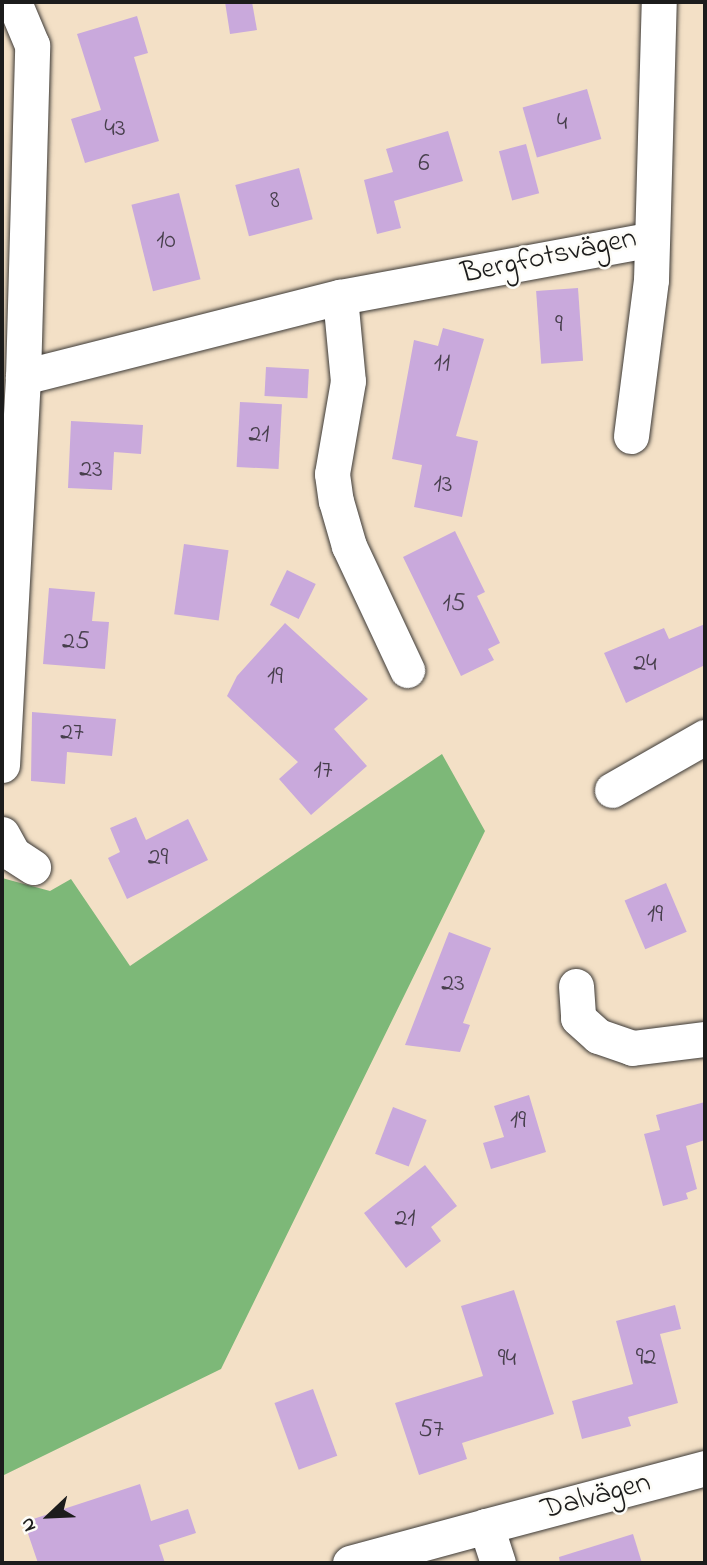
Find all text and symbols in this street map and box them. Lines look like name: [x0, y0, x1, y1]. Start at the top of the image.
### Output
house number: 4: [557, 108, 567, 140]
house number: 43: [104, 114, 126, 146]
house number: 6: [418, 149, 430, 181]
house number: 8: [270, 186, 280, 218]
street label: Bergfotsvägen: [458, 221, 640, 293]
house number: 10: [156, 226, 176, 258]
house number: 9: [555, 310, 563, 342]
house number: 11: [434, 349, 450, 381]
house number: 21: [248, 420, 270, 452]
house number: 23: [79, 455, 103, 487]
house number: 13: [433, 470, 453, 502]
house number: 15: [442, 589, 466, 621]
house number: 25: [62, 627, 90, 659]
house number: 24: [633, 649, 657, 681]
house number: 19: [267, 662, 283, 694]
house number: 27: [60, 718, 84, 750]
house number: 17: [314, 756, 332, 788]
house number: 29: [148, 843, 168, 875]
house number: 19: [647, 900, 663, 932]
house number: 23: [441, 969, 465, 1001]
house number: 19: [510, 1106, 526, 1138]
house number: 21: [394, 1204, 416, 1236]
house number: 92: [636, 1343, 656, 1375]
house number: 94: [498, 1344, 516, 1376]
house number: 57: [418, 1415, 444, 1447]
street label: Dalvägen: [537, 1465, 655, 1529]
north arrow: [14, 1481, 84, 1551]
text: N: [14, 1513, 44, 1536]

